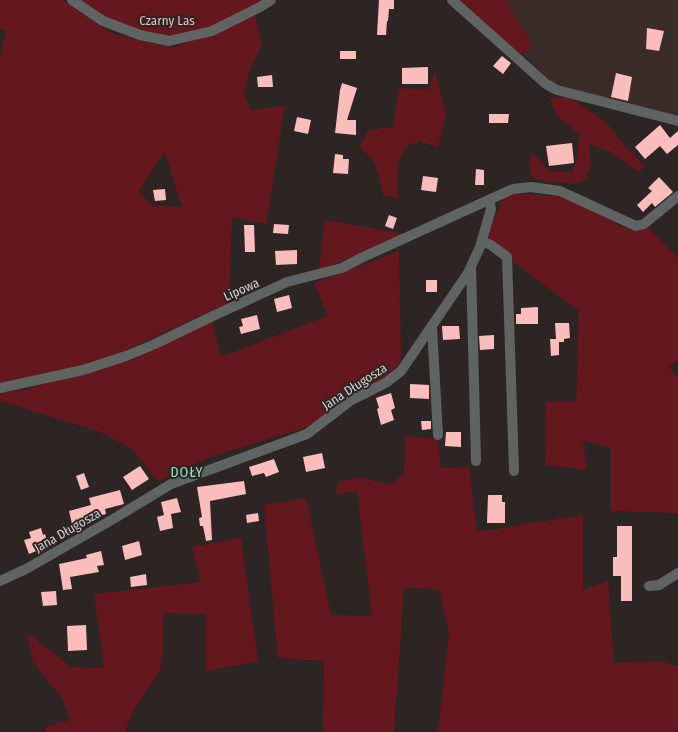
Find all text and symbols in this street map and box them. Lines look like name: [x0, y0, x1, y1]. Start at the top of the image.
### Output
park label: Czarny Las: [139, 13, 195, 28]
street label: Lipowa: [221, 275, 261, 304]
street label: Jana Długosza: [319, 360, 389, 413]
district label: DOŁY: [170, 464, 204, 481]
street label: Jana Długosza: [31, 505, 103, 555]

